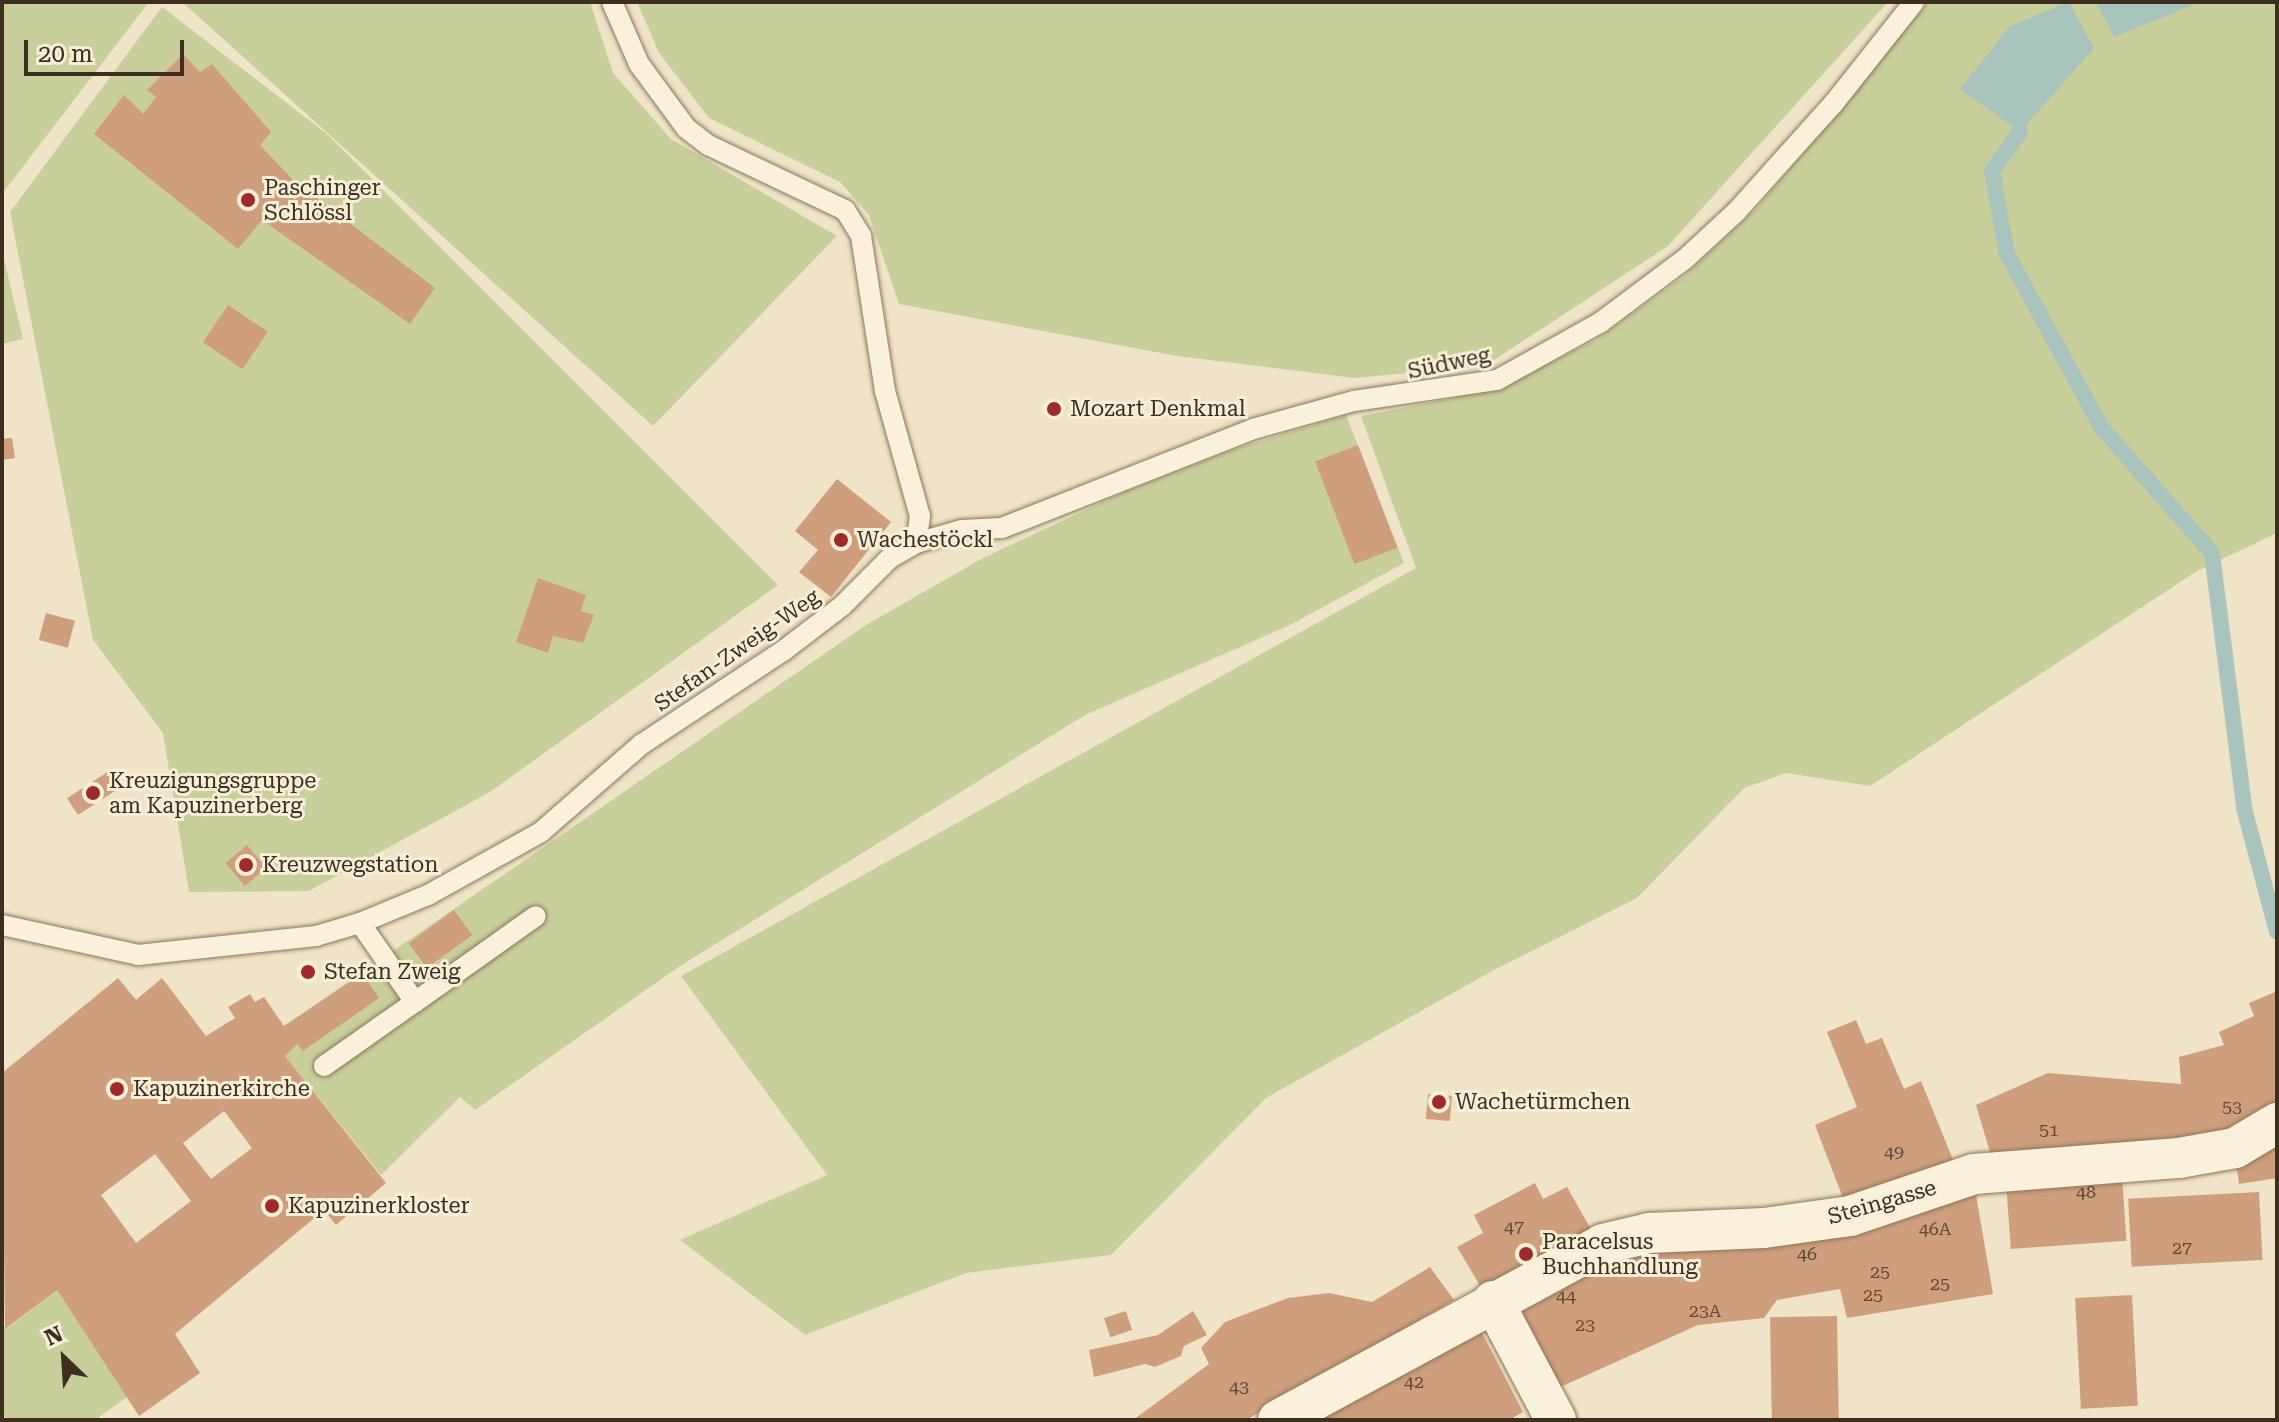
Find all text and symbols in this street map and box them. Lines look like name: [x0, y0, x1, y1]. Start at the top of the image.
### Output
scale bar: [28, 24, 188, 74]
text: 20 m: [38, 40, 93, 68]
place label: Paschinger Schlössl: [264, 174, 381, 226]
marker: Paschinger Schlössl: [239, 191, 257, 209]
street label: Südweg: [1405, 341, 1493, 385]
place label: Mozart Denkmal: [1070, 396, 1245, 422]
marker: Mozart Denkmal: [1045, 400, 1063, 418]
place label: Wachestöckl: [857, 527, 993, 553]
marker: Wachestöckl: [832, 531, 850, 549]
street label: Stefan-Zweig-Weg: [649, 583, 825, 717]
place label: Kreuzigungsgruppe am Kapuzinerberg: [109, 767, 316, 818]
marker: Kreuzigungsgruppe am Kapuzinerberg: [84, 784, 102, 802]
place label: Kreuzwegstation: [262, 852, 438, 878]
marker: Kreuzwegstation: [237, 856, 255, 874]
place label: Stefan Zweig: [324, 959, 461, 985]
marker: Stefan Zweig: [299, 963, 317, 981]
place label: Kapuzinerkirche: [133, 1076, 310, 1102]
marker: Kapuzinerkirche: [108, 1080, 126, 1098]
place label: Wachetürmchen: [1455, 1089, 1631, 1115]
marker: Wachetürmchen: [1430, 1093, 1448, 1111]
house number: 53: [2222, 1096, 2242, 1118]
house number: 51: [2039, 1119, 2059, 1141]
house number: 49: [1884, 1141, 1904, 1163]
street label: Steingasse: [1825, 1174, 1939, 1230]
house number: 48: [2076, 1181, 2096, 1203]
place label: Kapuzinerkloster: [288, 1193, 470, 1219]
marker: Kapuzinerkloster: [263, 1197, 281, 1215]
house number: 47: [1504, 1216, 1524, 1238]
house number: 46A: [1919, 1218, 1951, 1240]
place label: Paracelsus Buchhandlung: [1542, 1228, 1698, 1280]
house number: 27: [2172, 1237, 2192, 1259]
house number: 46: [1797, 1243, 1817, 1265]
marker: Paracelsus Buchhandlung: [1517, 1245, 1535, 1263]
house number: 25: [1870, 1261, 1890, 1283]
house number: 25: [1930, 1273, 1950, 1295]
house number: 25: [1863, 1284, 1883, 1306]
house number: 44: [1556, 1285, 1576, 1307]
house number: 23A: [1689, 1300, 1721, 1322]
house number: 23: [1575, 1314, 1595, 1336]
north arrow: [24, 1318, 104, 1398]
text: N: [41, 1321, 67, 1351]
house number: 42: [1404, 1371, 1424, 1393]
house number: 43: [1229, 1376, 1249, 1398]

